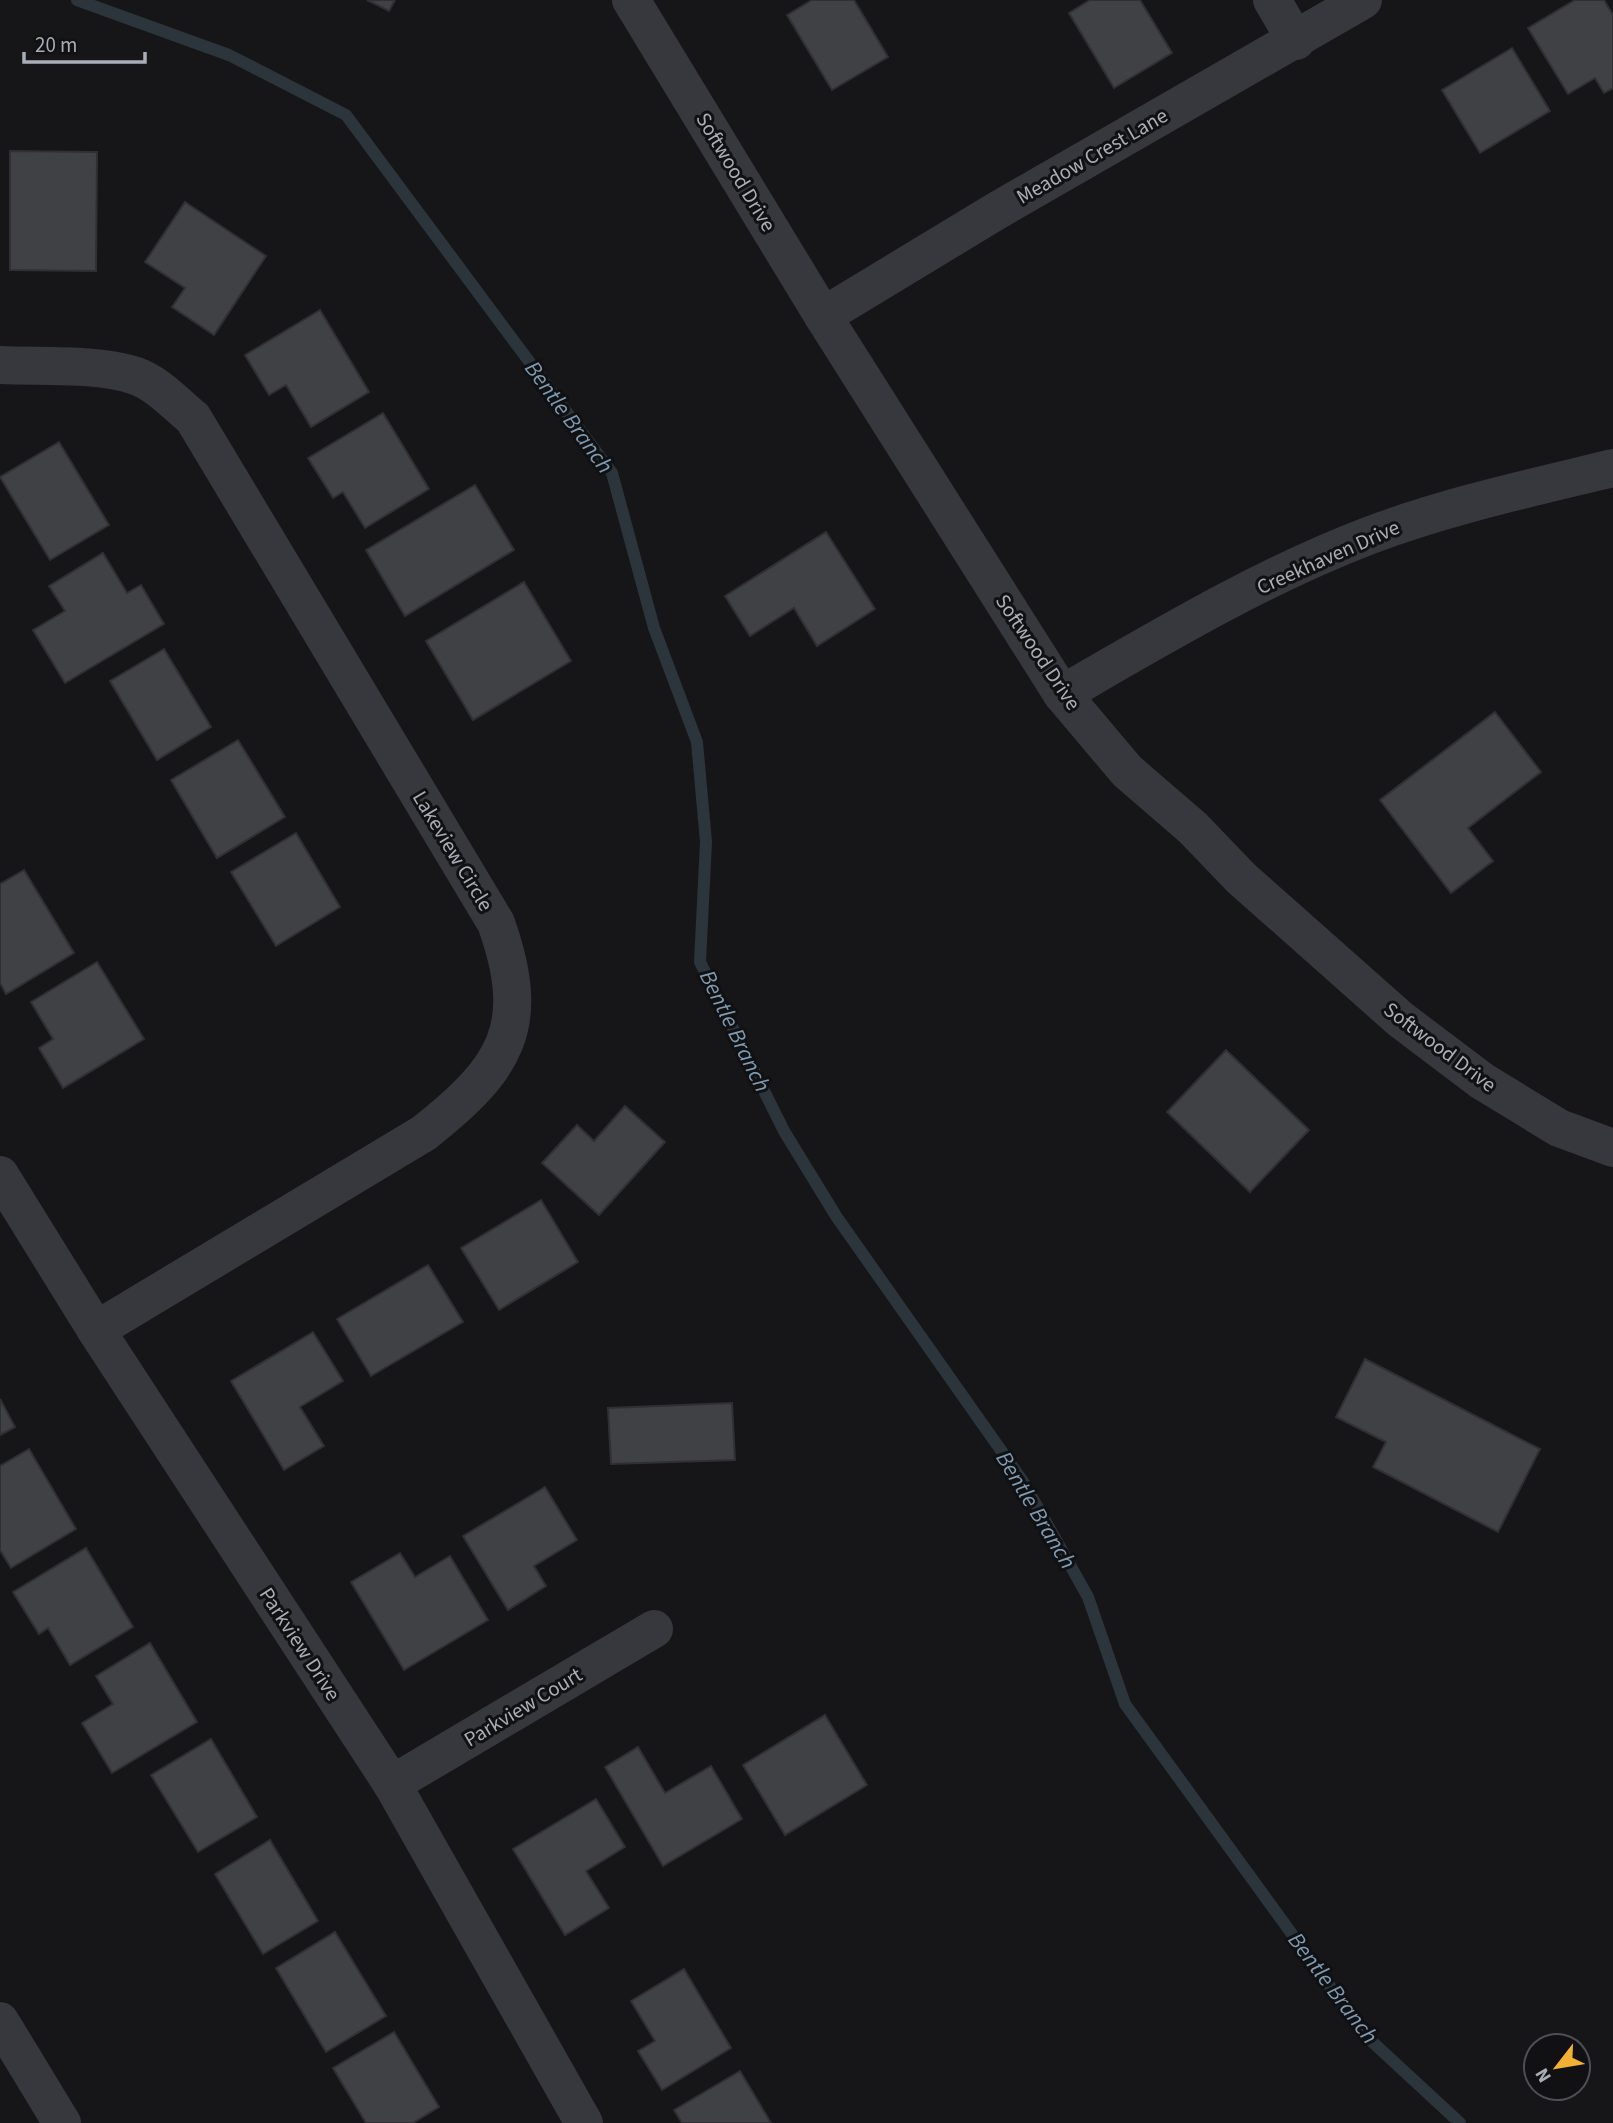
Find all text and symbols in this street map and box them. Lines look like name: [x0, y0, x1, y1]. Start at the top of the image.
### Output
scale bar: [24, 21, 145, 65]
text: 20 m: [35, 30, 77, 60]
street label: Meadow Crest Lane: [1011, 100, 1173, 212]
street label: Softwood Drive: [689, 107, 783, 237]
water label: Bentle Branch: [517, 354, 621, 480]
street label: Creekhaven Drive: [1252, 512, 1404, 602]
street label: Softwood Drive: [988, 588, 1088, 716]
street label: Lakeview Circle: [405, 785, 501, 917]
water label: Bentle Branch: [691, 964, 779, 1098]
street label: Softwood Drive: [1377, 995, 1503, 1099]
water label: Bentle Branch: [988, 1445, 1084, 1575]
street label: Parkview Drive: [252, 1581, 348, 1707]
street label: Parkview Court: [458, 1660, 588, 1754]
water label: Bentle Branch: [1280, 1925, 1386, 2051]
north arrow: [1522, 2032, 1592, 2102]
text: N: [1529, 2063, 1559, 2087]

